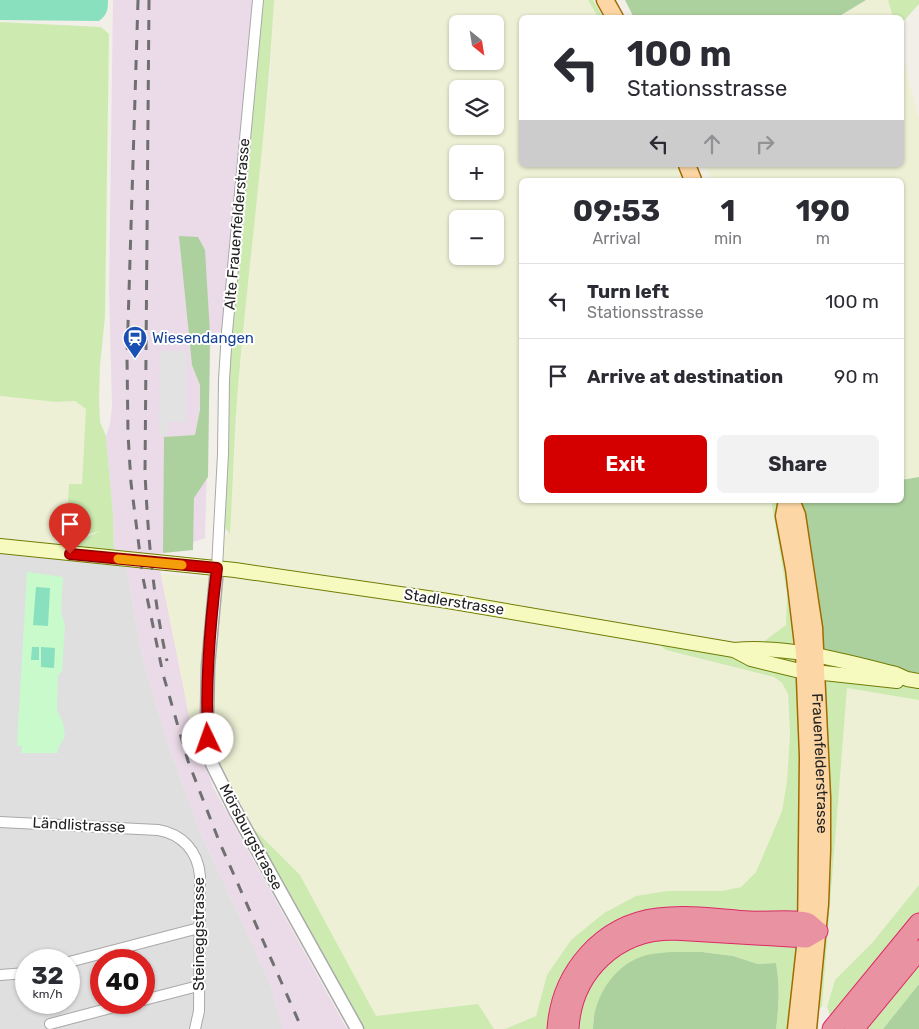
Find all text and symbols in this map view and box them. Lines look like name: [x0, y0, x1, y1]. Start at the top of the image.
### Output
north arrow: [449, 15, 504, 70]
map controls: [449, 15, 504, 265]
text: 100 m: [627, 33, 732, 75]
icon: left: [544, 35, 609, 100]
text: Stationsstrasse: [627, 75, 787, 102]
button: layers: [449, 80, 504, 135]
icon: left: [645, 130, 673, 158]
icon: ahead: [698, 130, 726, 158]
icon: right: [751, 130, 779, 158]
street label: Alte Frauenfelderstrasse: [221, 137, 253, 311]
button: +: [449, 145, 504, 200]
text: 09:53: [573, 193, 660, 229]
text: 1: [721, 193, 735, 229]
text: 190: [796, 193, 850, 229]
button: −: [449, 210, 504, 265]
text: Arrival: [593, 229, 641, 248]
text: min: [714, 229, 742, 248]
text: m: [816, 229, 830, 248]
text: Turn left: [587, 280, 669, 303]
icon: left: [544, 287, 572, 315]
text: 100 m: [825, 290, 879, 313]
text: Stationsstrasse: [587, 303, 704, 322]
station icon: Wiesendangen: [122, 325, 148, 359]
place label: Wiesendangen: [152, 329, 254, 347]
icon: arrive: [544, 362, 572, 390]
text: Arrive at destination: [587, 365, 783, 388]
text: 90 m: [834, 365, 879, 388]
button: Exit: [544, 435, 707, 493]
button: Share: [717, 435, 879, 493]
pin: [49, 503, 91, 554]
icon: arrive: [56, 510, 84, 538]
street label: Stadlerstrasse: [403, 585, 505, 619]
street label: Frauenfelderstrasse: [808, 693, 831, 834]
position arrow: [181, 712, 233, 764]
street label: Mörsburgstrasse: [215, 781, 287, 893]
street label: Ländlistrasse: [32, 814, 126, 836]
street label: Steineggstrasse: [190, 877, 208, 991]
speed limit sign: 40: [90, 949, 155, 1014]
text: 32: [31, 961, 64, 990]
text: km/h: [33, 987, 62, 1001]

